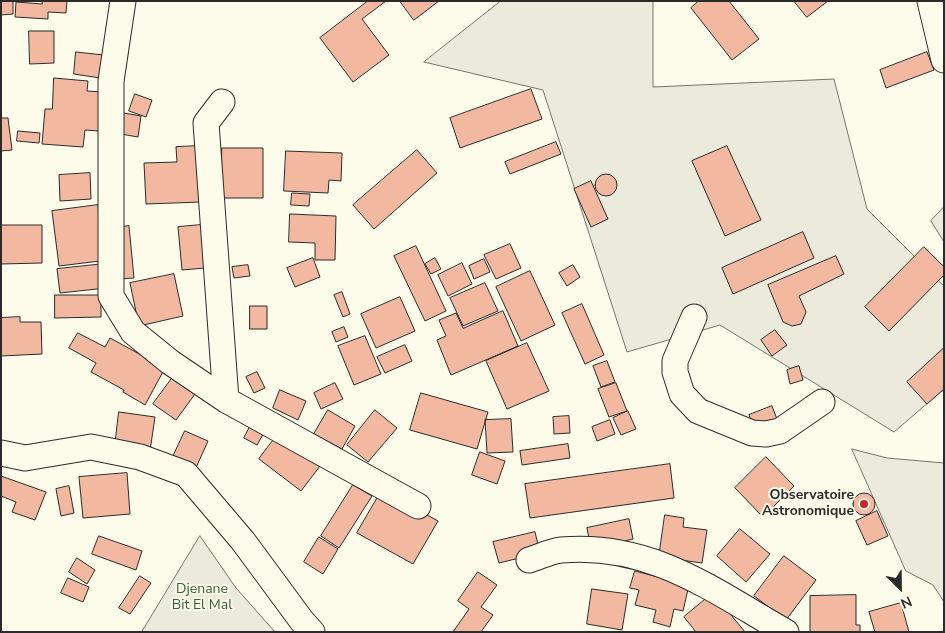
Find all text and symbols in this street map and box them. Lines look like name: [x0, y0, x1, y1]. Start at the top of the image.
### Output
place label: Observatoire Astronomique: [762, 488, 854, 520]
marker: Observatoire Astronomique: [858, 498, 870, 510]
north arrow: [875, 563, 925, 613]
park label: Djenane Bit El Mal: [172, 582, 232, 614]
text: N: [898, 591, 915, 613]

